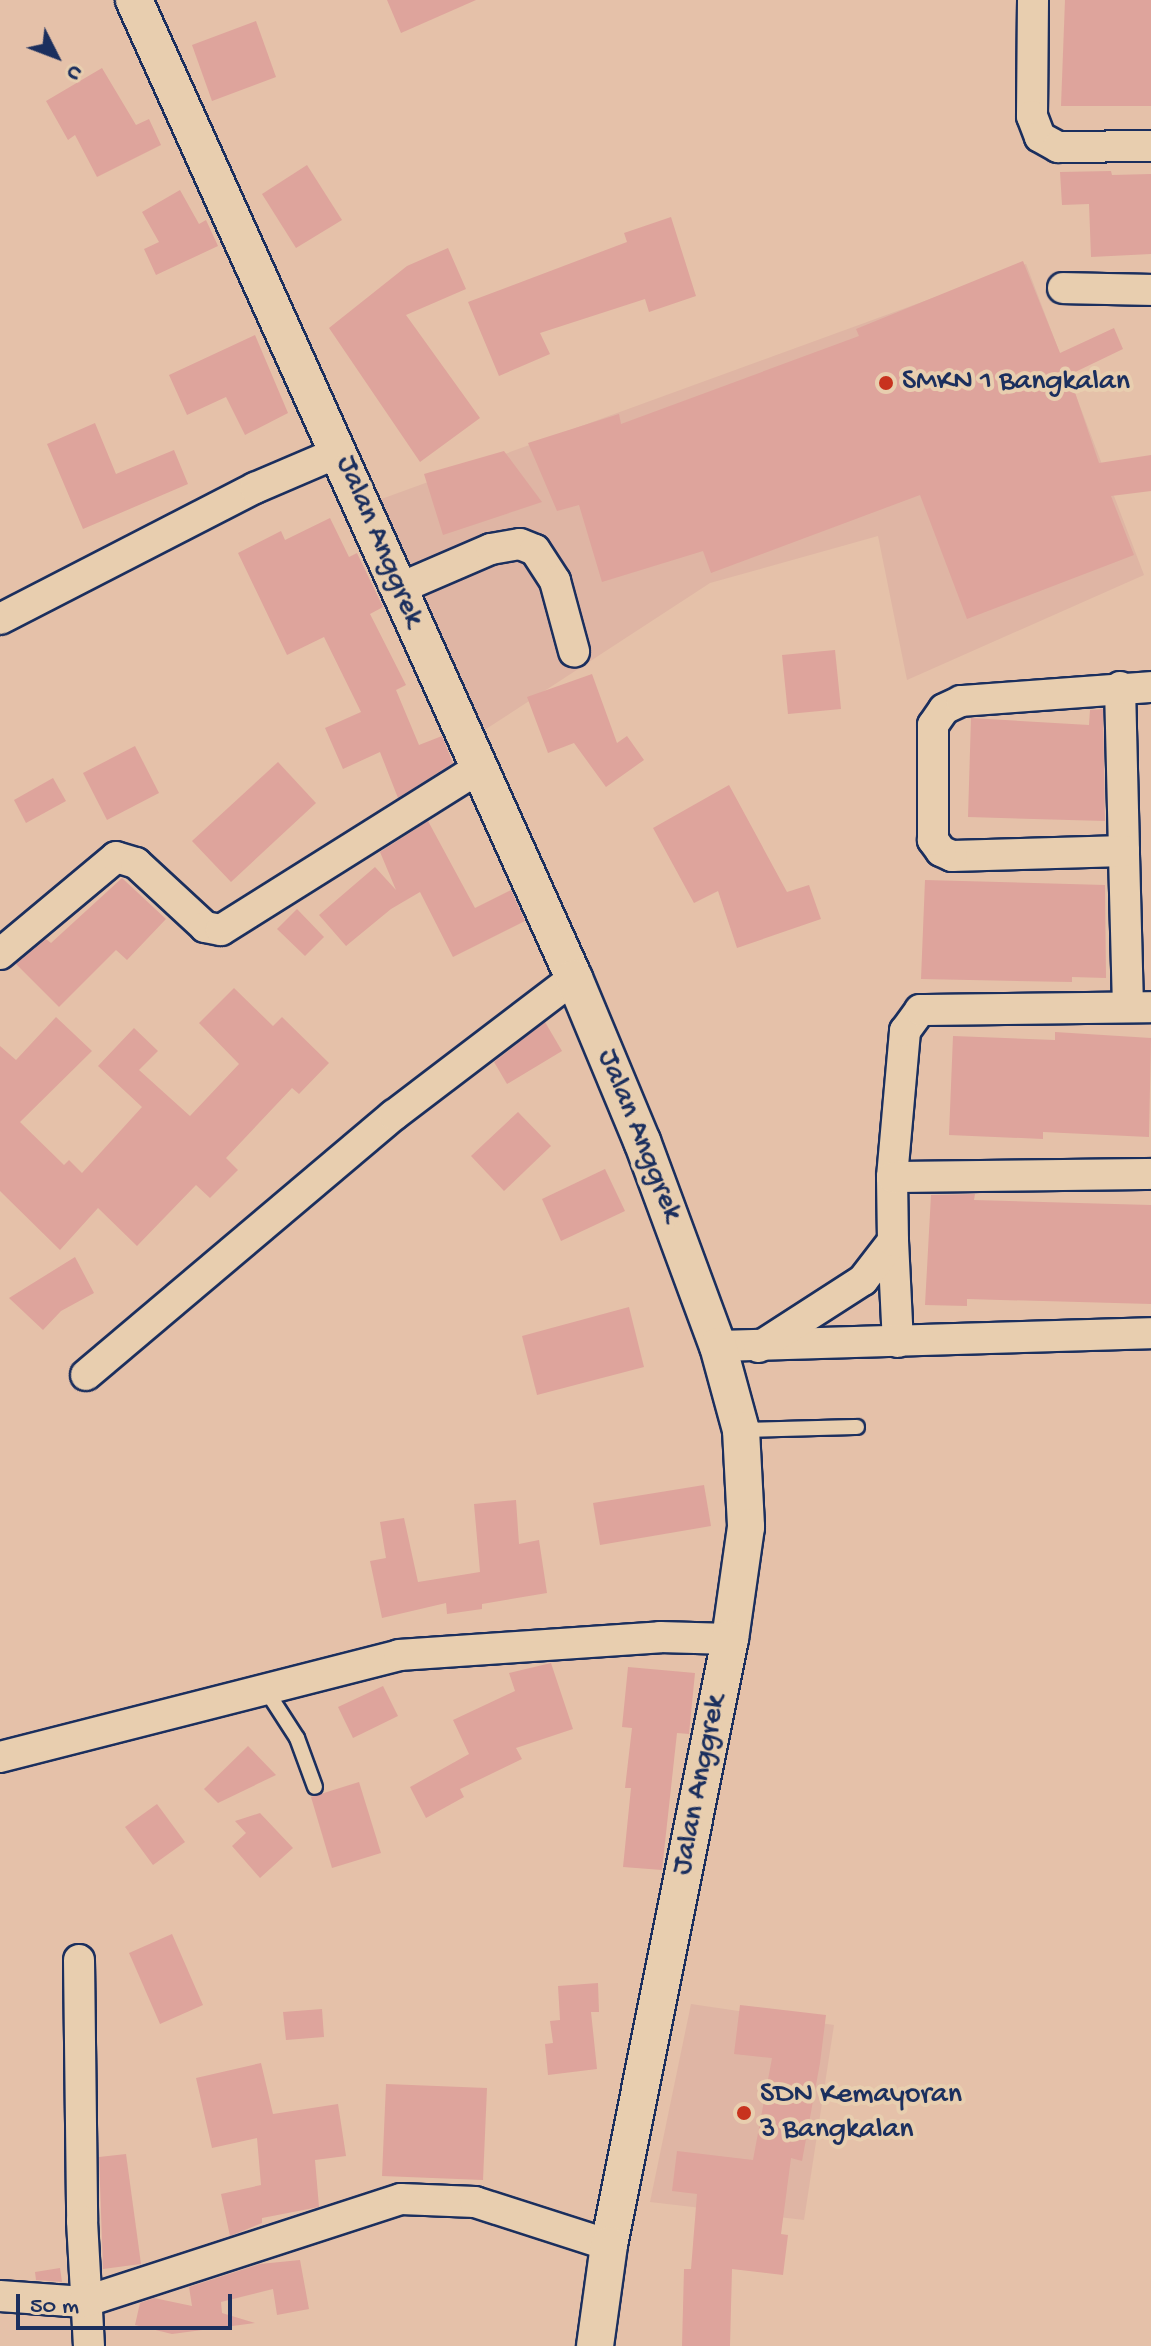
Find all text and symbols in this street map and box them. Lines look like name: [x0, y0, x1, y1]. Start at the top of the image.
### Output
north arrow: [16, 16, 96, 96]
text: U: [60, 59, 88, 85]
place label: SMKN 1 Bangkalan: [902, 365, 1130, 401]
marker: SMKN 1 Bangkalan: [877, 374, 895, 392]
street label: Jalan Anggrek: [326, 451, 430, 633]
street label: Jalan Anggrek: [587, 1045, 689, 1227]
street label: Jalan Anggrek: [666, 1692, 736, 1878]
place label: SDN Kemayoran 3 Bangkalan: [760, 2078, 962, 2148]
marker: SDN Kemayoran 3 Bangkalan: [735, 2104, 753, 2122]
scale bar: [20, 2278, 236, 2328]
text: 50 m: [30, 2293, 79, 2322]

